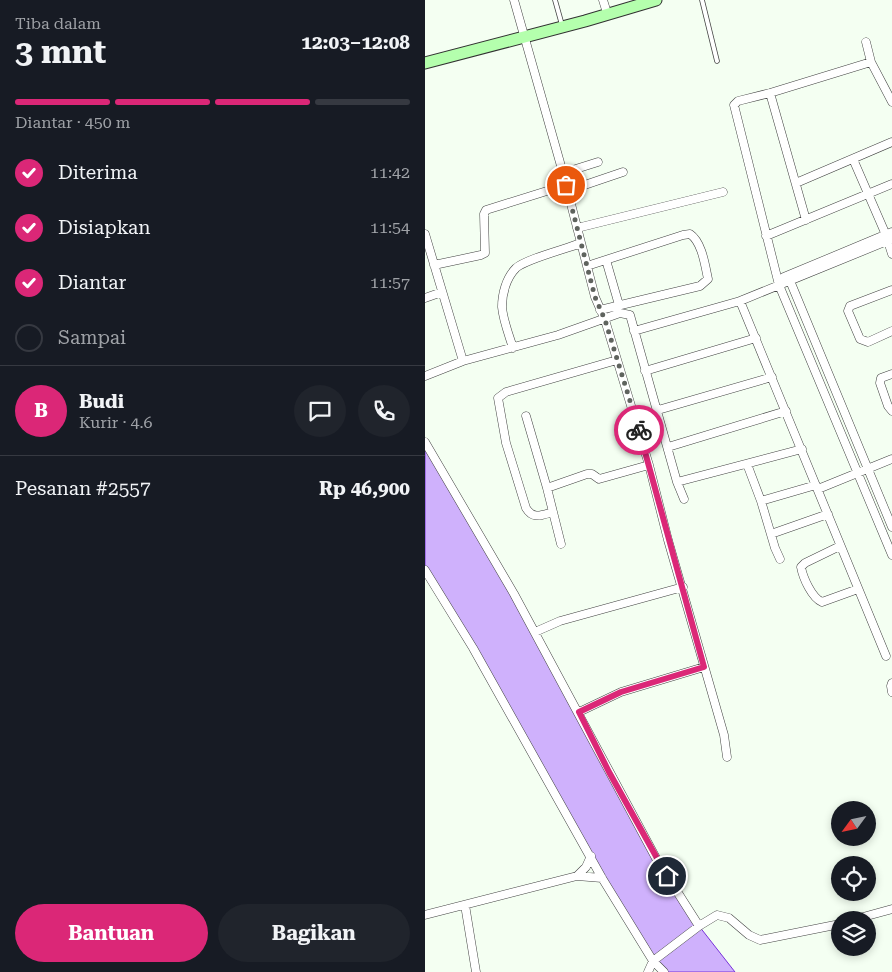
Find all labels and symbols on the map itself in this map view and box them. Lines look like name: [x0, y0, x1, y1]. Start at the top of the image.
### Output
pin: [545, 164, 587, 206]
courier: [614, 405, 664, 455]
north arrow: [831, 801, 876, 846]
pin: [646, 855, 688, 897]

